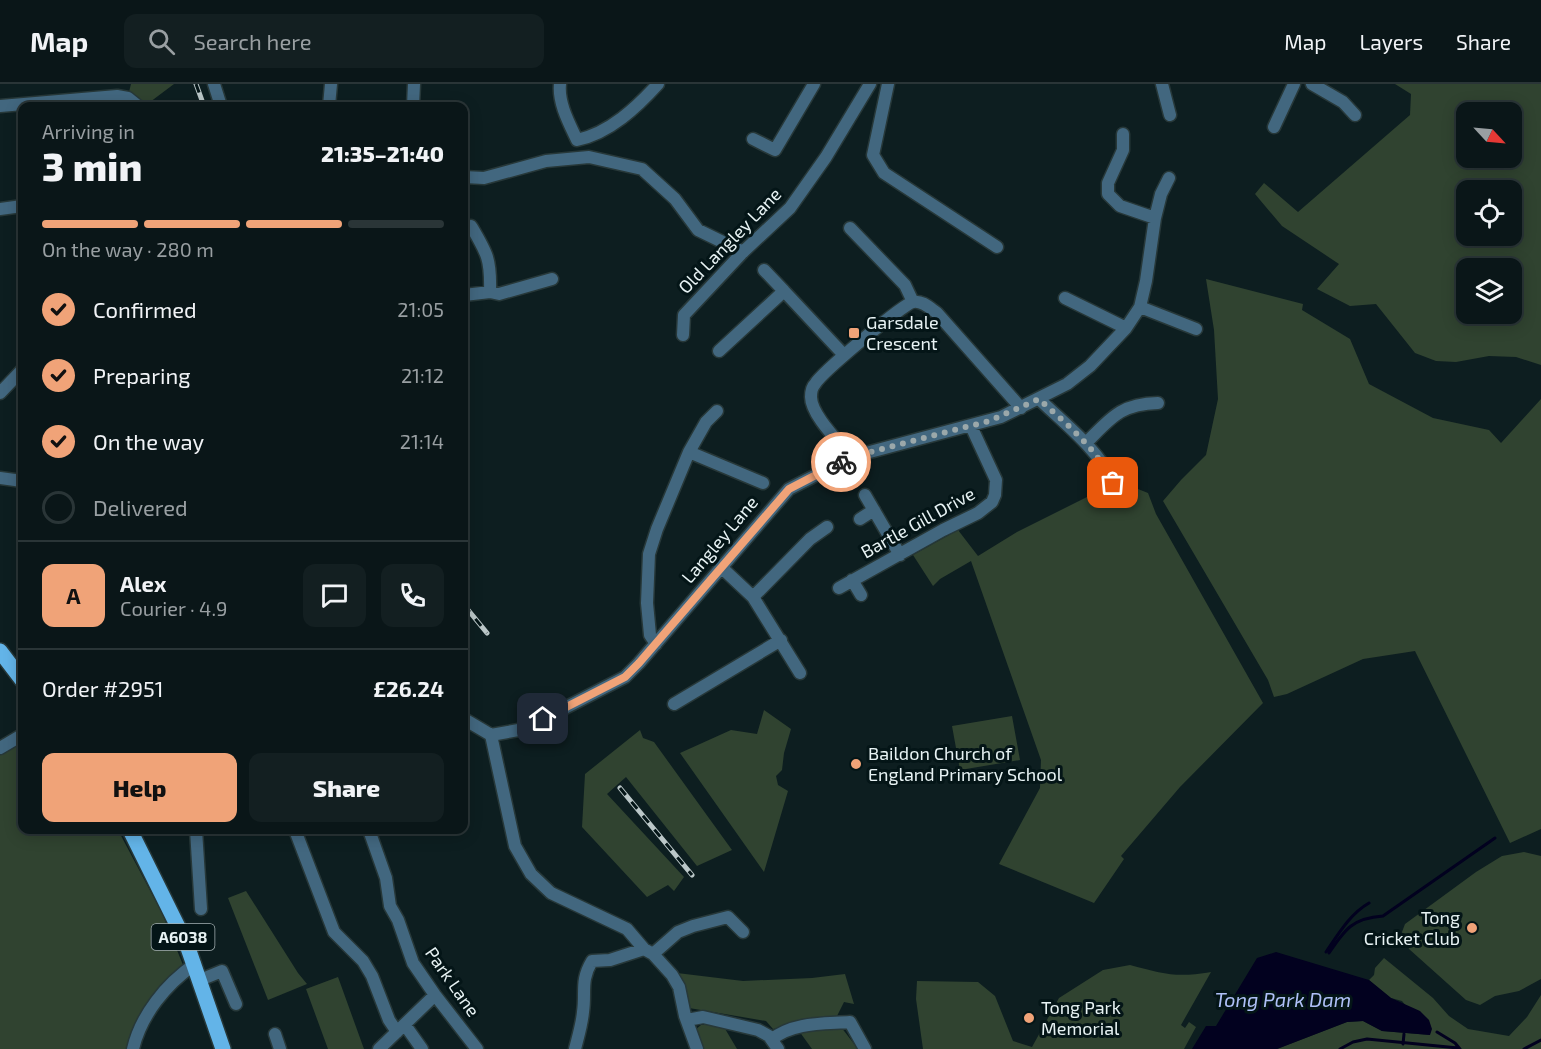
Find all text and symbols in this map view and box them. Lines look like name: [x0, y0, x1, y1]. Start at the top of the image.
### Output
search box: [124, 14, 544, 68]
text: Map: [30, 24, 88, 58]
icon: search: [145, 25, 178, 58]
text: Search here: [193, 28, 312, 54]
text: Map: [1284, 29, 1326, 54]
text: Layers: [1359, 29, 1423, 54]
text: Share: [1456, 29, 1511, 54]
north arrow: [1456, 102, 1522, 168]
map controls: [1456, 102, 1522, 324]
text: Arriving in: [42, 119, 135, 143]
text: 21:35–21:40: [321, 140, 444, 166]
text: 3 min: [42, 142, 142, 189]
button: locate: [1456, 180, 1522, 246]
street label: Old Langley Lane: [673, 183, 785, 298]
text: On the way · 280 m: [42, 237, 214, 261]
button: layers: [1456, 258, 1522, 324]
icon: check: [42, 293, 75, 326]
text: Confirmed: [93, 296, 197, 322]
text: 21:05: [397, 297, 444, 321]
place label: Garsdale Crescent: [866, 311, 939, 354]
marker: Garsdale Crescent: [847, 326, 861, 340]
icon: check: [42, 359, 75, 392]
text: Preparing: [93, 362, 191, 388]
text: 21:12: [401, 363, 444, 387]
icon: check: [42, 425, 75, 458]
text: On the way: [93, 428, 204, 454]
text: 21:14: [400, 429, 444, 453]
courier: [811, 432, 871, 492]
icon: bike: [825, 446, 858, 479]
pin: [1087, 457, 1138, 508]
icon: bag: [1096, 466, 1129, 499]
street label: Bartle Gill Drive: [857, 482, 978, 563]
street label: Langley Lane: [676, 491, 762, 587]
text: Delivered: [93, 494, 188, 520]
button: chat: [303, 564, 366, 627]
button: phone: [381, 564, 444, 627]
text: Alex: [120, 570, 166, 596]
text: A: [66, 582, 81, 608]
text: Courier · 4.9: [120, 596, 227, 620]
text: Order #2951: [42, 675, 164, 701]
text: £26.24: [373, 675, 444, 701]
pin: [517, 693, 568, 744]
icon: home: [526, 702, 559, 735]
place label: Baildon Church of England Primary School: [868, 742, 1063, 785]
button: Help: [42, 753, 237, 822]
button: Share: [249, 753, 444, 822]
marker: Baildon Church of England Primary School: [849, 757, 863, 771]
place label: Tong Cricket Club: [1364, 906, 1460, 949]
marker: Tong Cricket Club: [1465, 921, 1479, 935]
road number: A6038: [152, 924, 214, 950]
street label: Park Lane: [421, 942, 485, 1020]
water label: Tong Park Dam: [1215, 987, 1351, 1011]
place label: Tong Park Memorial: [1041, 996, 1121, 1039]
marker: Tong Park Memorial: [1022, 1011, 1036, 1025]

